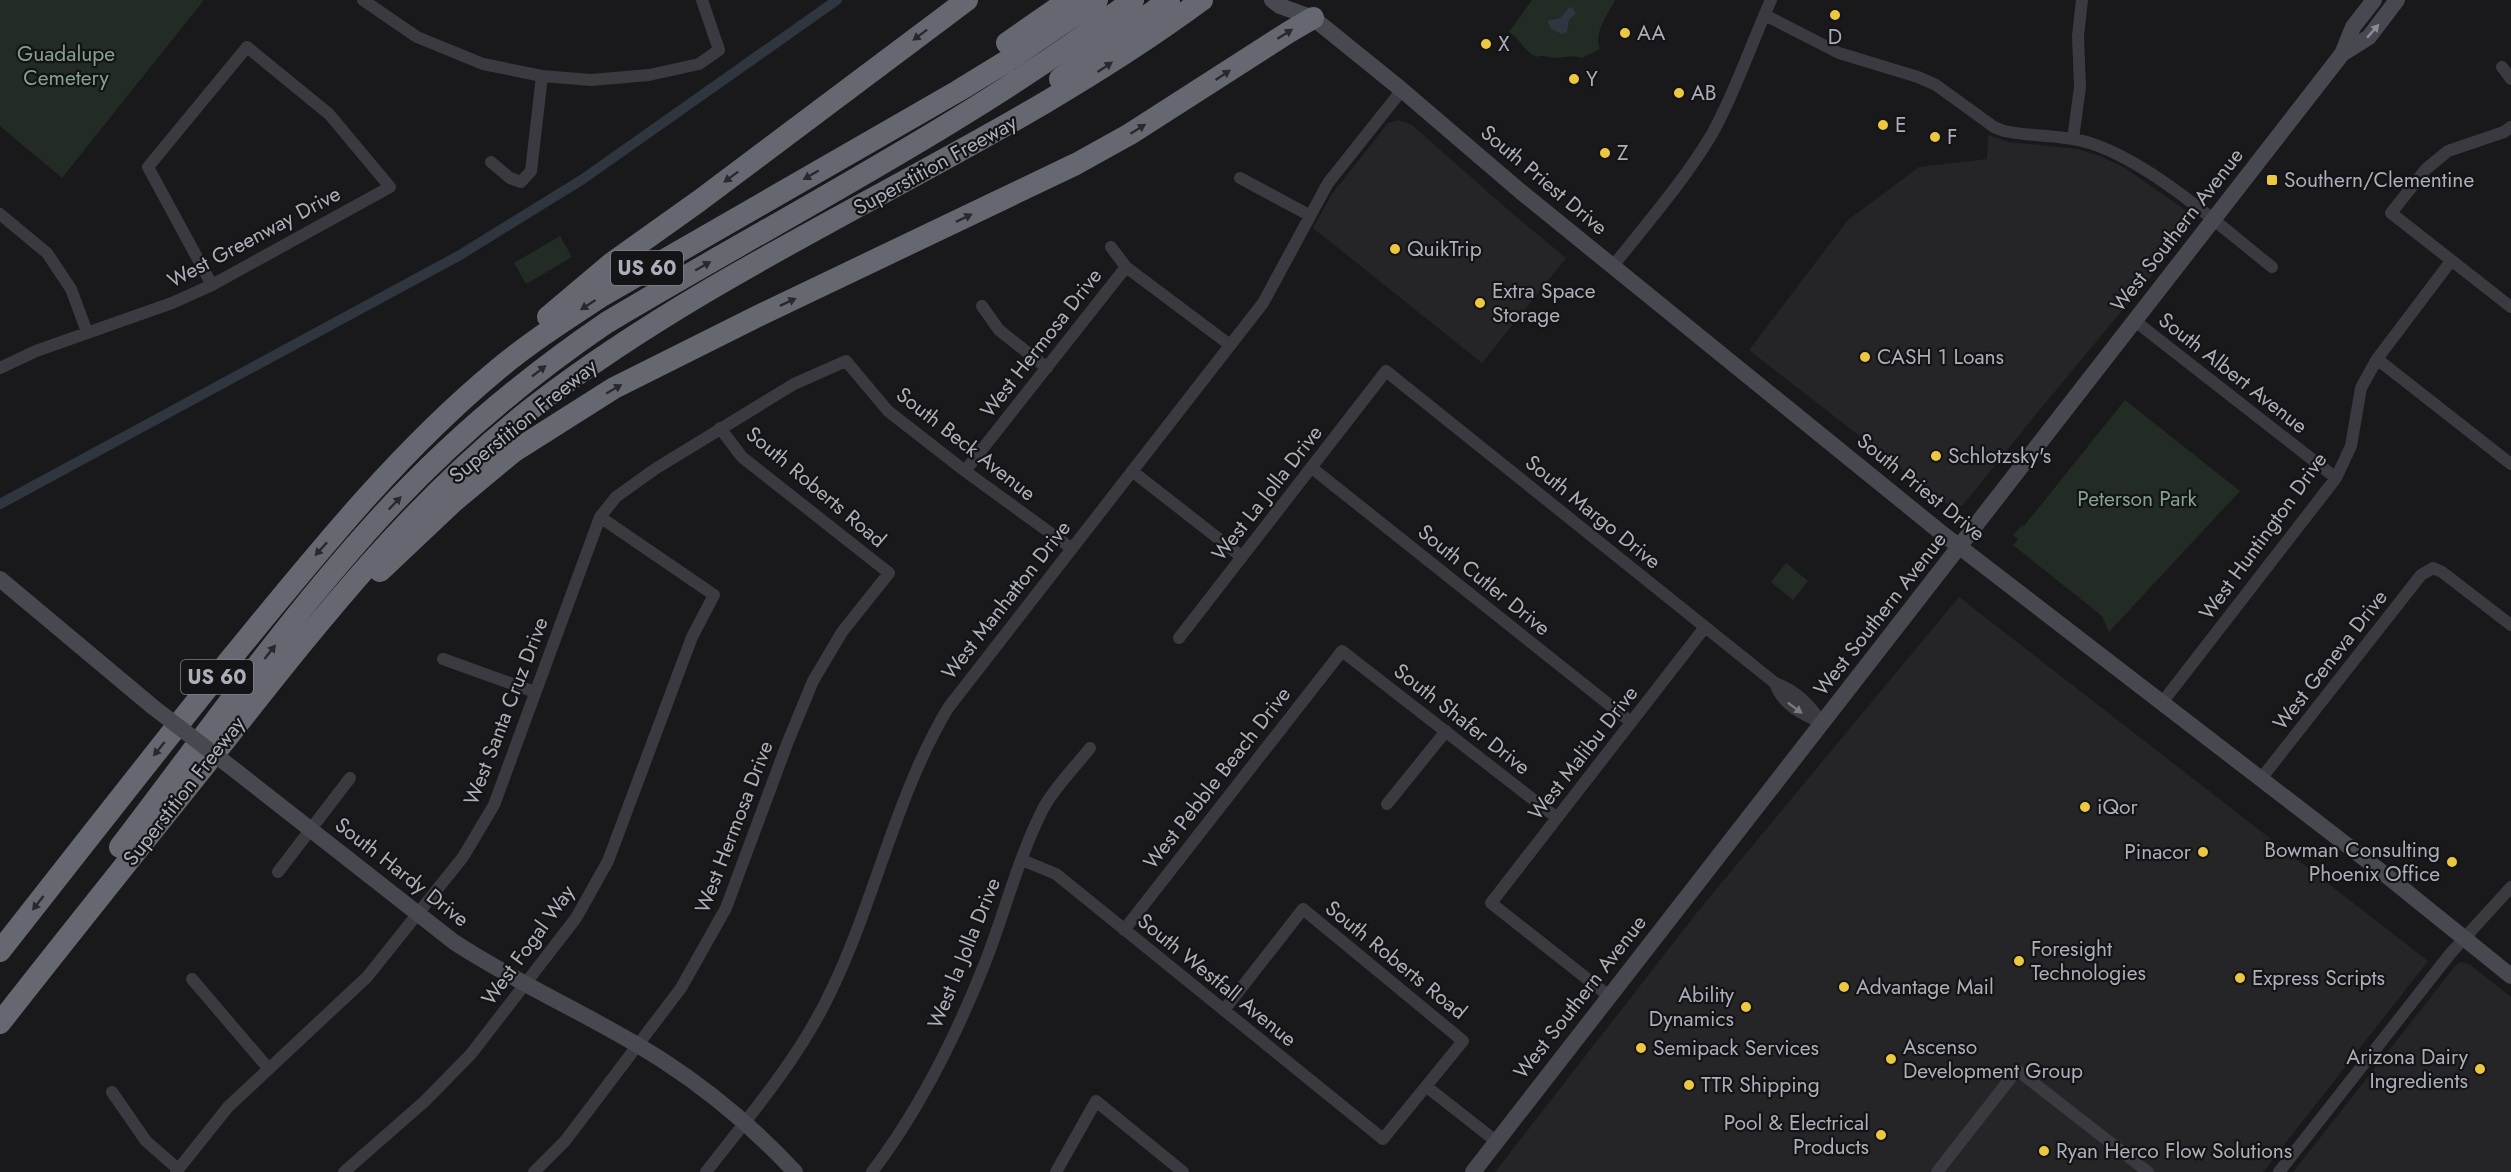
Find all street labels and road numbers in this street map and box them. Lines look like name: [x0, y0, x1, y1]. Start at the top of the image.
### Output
street label: Superstition Freeway: [848, 107, 1023, 222]
street label: South Priest Drive: [1474, 118, 1614, 242]
street label: West Southern Avenue: [2103, 142, 2251, 318]
street label: West Greenway Drive: [162, 179, 346, 295]
road number: US 60: [611, 251, 683, 285]
street label: West Hermosa Drive: [973, 262, 1109, 424]
street label: South Albert Avenue: [2152, 305, 2314, 441]
street label: Superstition Freeway: [443, 351, 604, 490]
street label: South Beck Avenue: [890, 380, 1042, 508]
street label: South Roberts Road: [739, 419, 893, 555]
street label: West La Jolla Drive: [1204, 419, 1330, 567]
street label: South Priest Drive: [1850, 426, 1992, 548]
street label: West Huntington Drive: [2192, 446, 2334, 626]
street label: South Margo Drive: [1519, 448, 1667, 576]
street label: West Manhatton Drive: [934, 514, 1078, 686]
street label: South Cutler Drive: [1411, 517, 1557, 643]
street label: West Southern Avenue: [1806, 526, 1954, 702]
street label: West Geneva Drive: [2266, 583, 2394, 736]
street label: West Santa Cruz Drive: [456, 613, 556, 809]
street label: South Shafer Drive: [1387, 656, 1537, 782]
road number: US 60: [181, 660, 253, 694]
street label: West Malibu Drive: [1521, 679, 1645, 827]
street label: West Pebble Beach Drive: [1136, 680, 1298, 875]
street label: Superstition Freeway: [116, 709, 252, 872]
street label: West Hermosa Drive: [687, 736, 781, 917]
street label: South Hardy Drive: [329, 810, 476, 934]
street label: West la Jolla Drive: [920, 873, 1008, 1033]
street label: West Fogal Way: [474, 878, 582, 1011]
street label: South Roberts Road: [1319, 893, 1473, 1027]
street label: South Westfall Avenue: [1131, 906, 1303, 1054]
street label: West Southern Avenue: [1506, 909, 1654, 1085]

